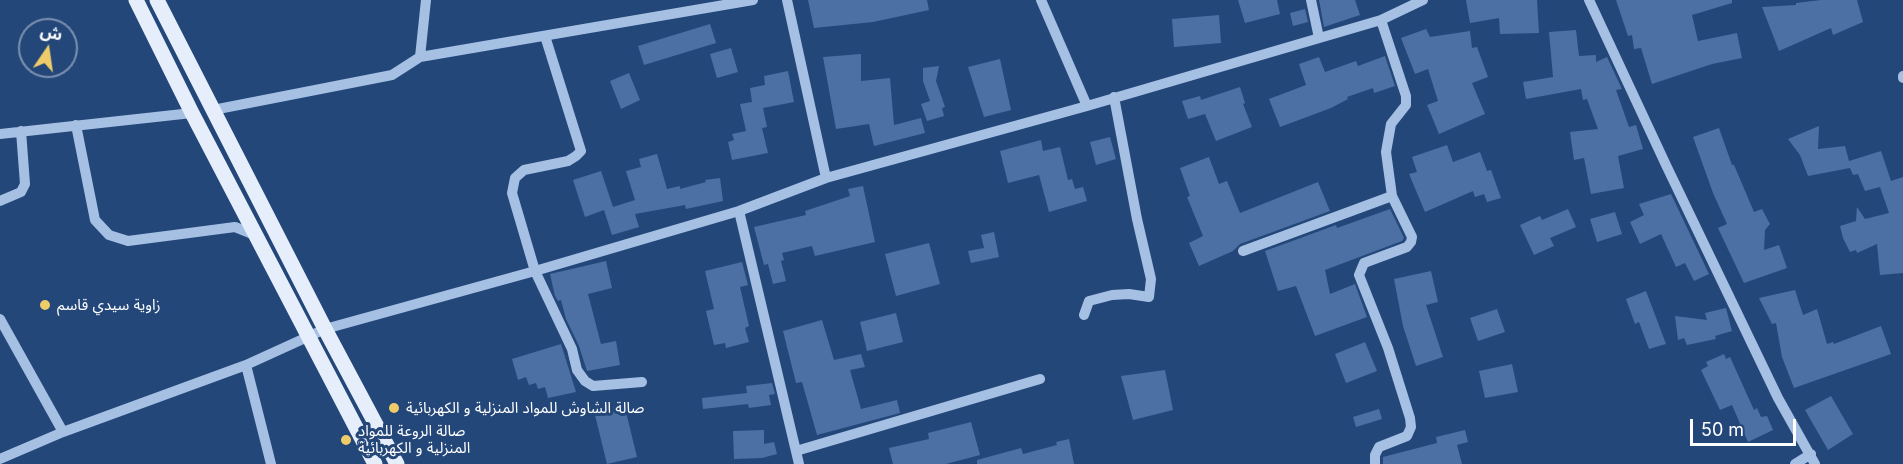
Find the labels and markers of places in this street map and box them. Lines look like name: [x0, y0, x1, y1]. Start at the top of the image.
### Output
place label: زاوية سيدي قاسم: [57, 296, 161, 314]
marker: زاوية سيدي قاسم: [38, 298, 52, 312]
place label: صالة الشاوش للمواد المنزلية و الكهربائية: [406, 399, 644, 417]
marker: صالة الشاوش للمواد المنزلية و الكهربائية: [387, 401, 401, 415]
place label: صالة الروعة للمواد المنزلية و الكهربائية: [358, 422, 470, 457]
marker: صالة الروعة للمواد المنزلية و الكهربائية: [339, 433, 353, 447]

